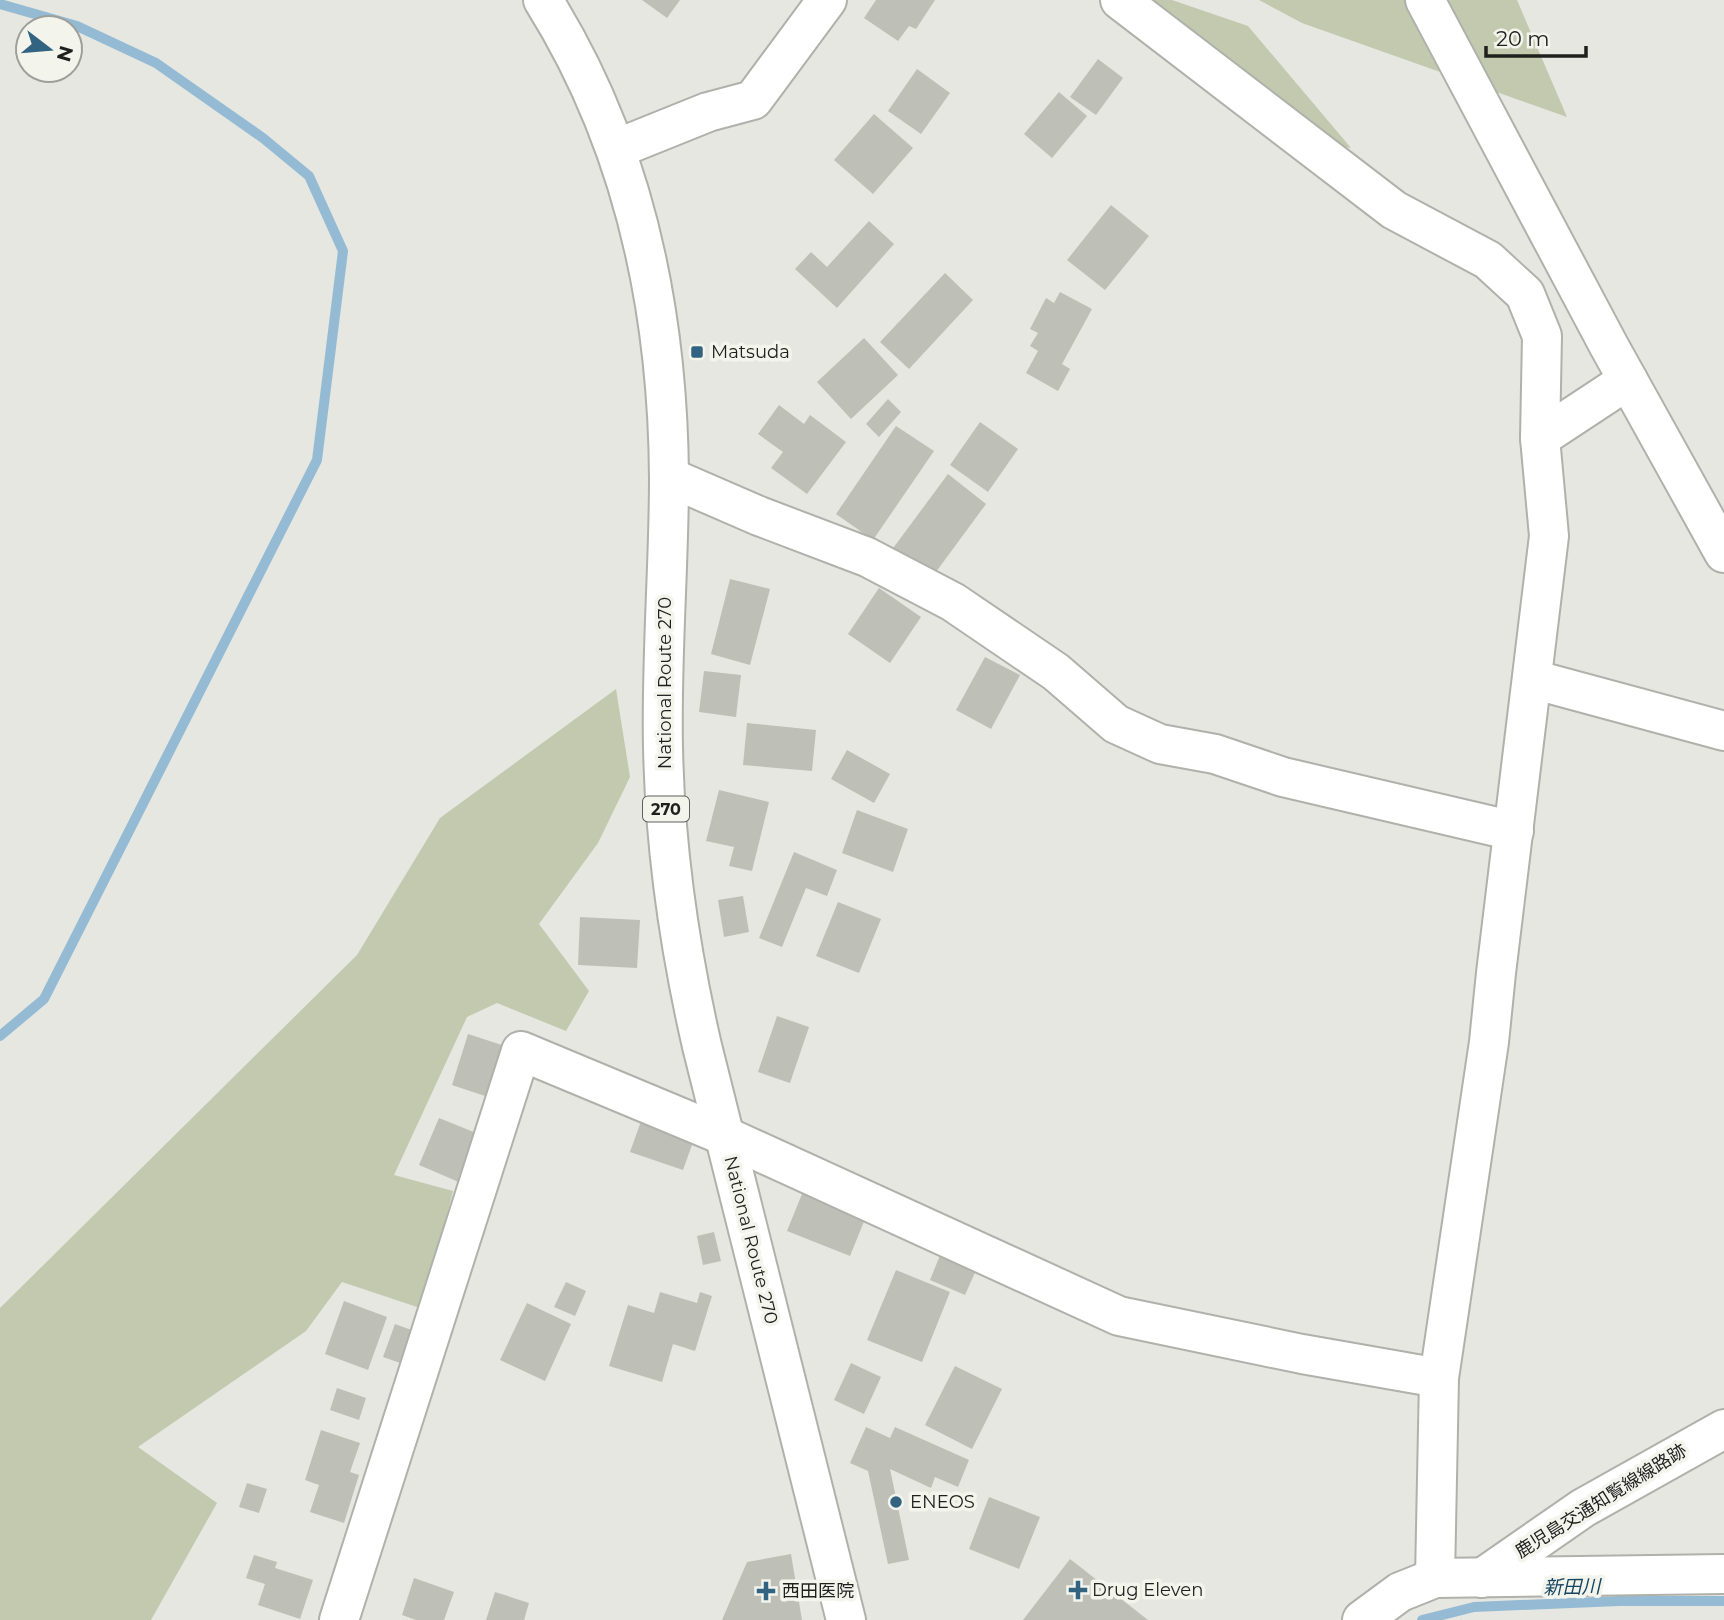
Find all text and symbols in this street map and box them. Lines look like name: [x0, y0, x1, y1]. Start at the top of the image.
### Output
north arrow: [14, 14, 84, 84]
scale bar: [1486, 14, 1586, 58]
text: 20 m: [1496, 26, 1550, 51]
text: N: [52, 43, 78, 64]
place label: Matsuda: [711, 341, 790, 363]
marker: Matsuda: [689, 344, 705, 360]
street label: National Route 270: [654, 597, 676, 769]
road number: 270: [643, 796, 689, 822]
street label: National Route 270: [719, 1154, 783, 1326]
street label: 鹿児島交通知覧線線路跡: [1511, 1439, 1691, 1563]
place label: ENEOS: [910, 1491, 975, 1513]
marker: ENEOS: [888, 1494, 904, 1510]
water label: 新田川: [1543, 1575, 1603, 1599]
place label: Drug Eleven: [1092, 1579, 1203, 1601]
place label: 西田医院: [782, 1580, 854, 1602]
marker: 西田医院: [756, 1581, 776, 1601]
marker: Drug Eleven: [1070, 1582, 1086, 1598]

